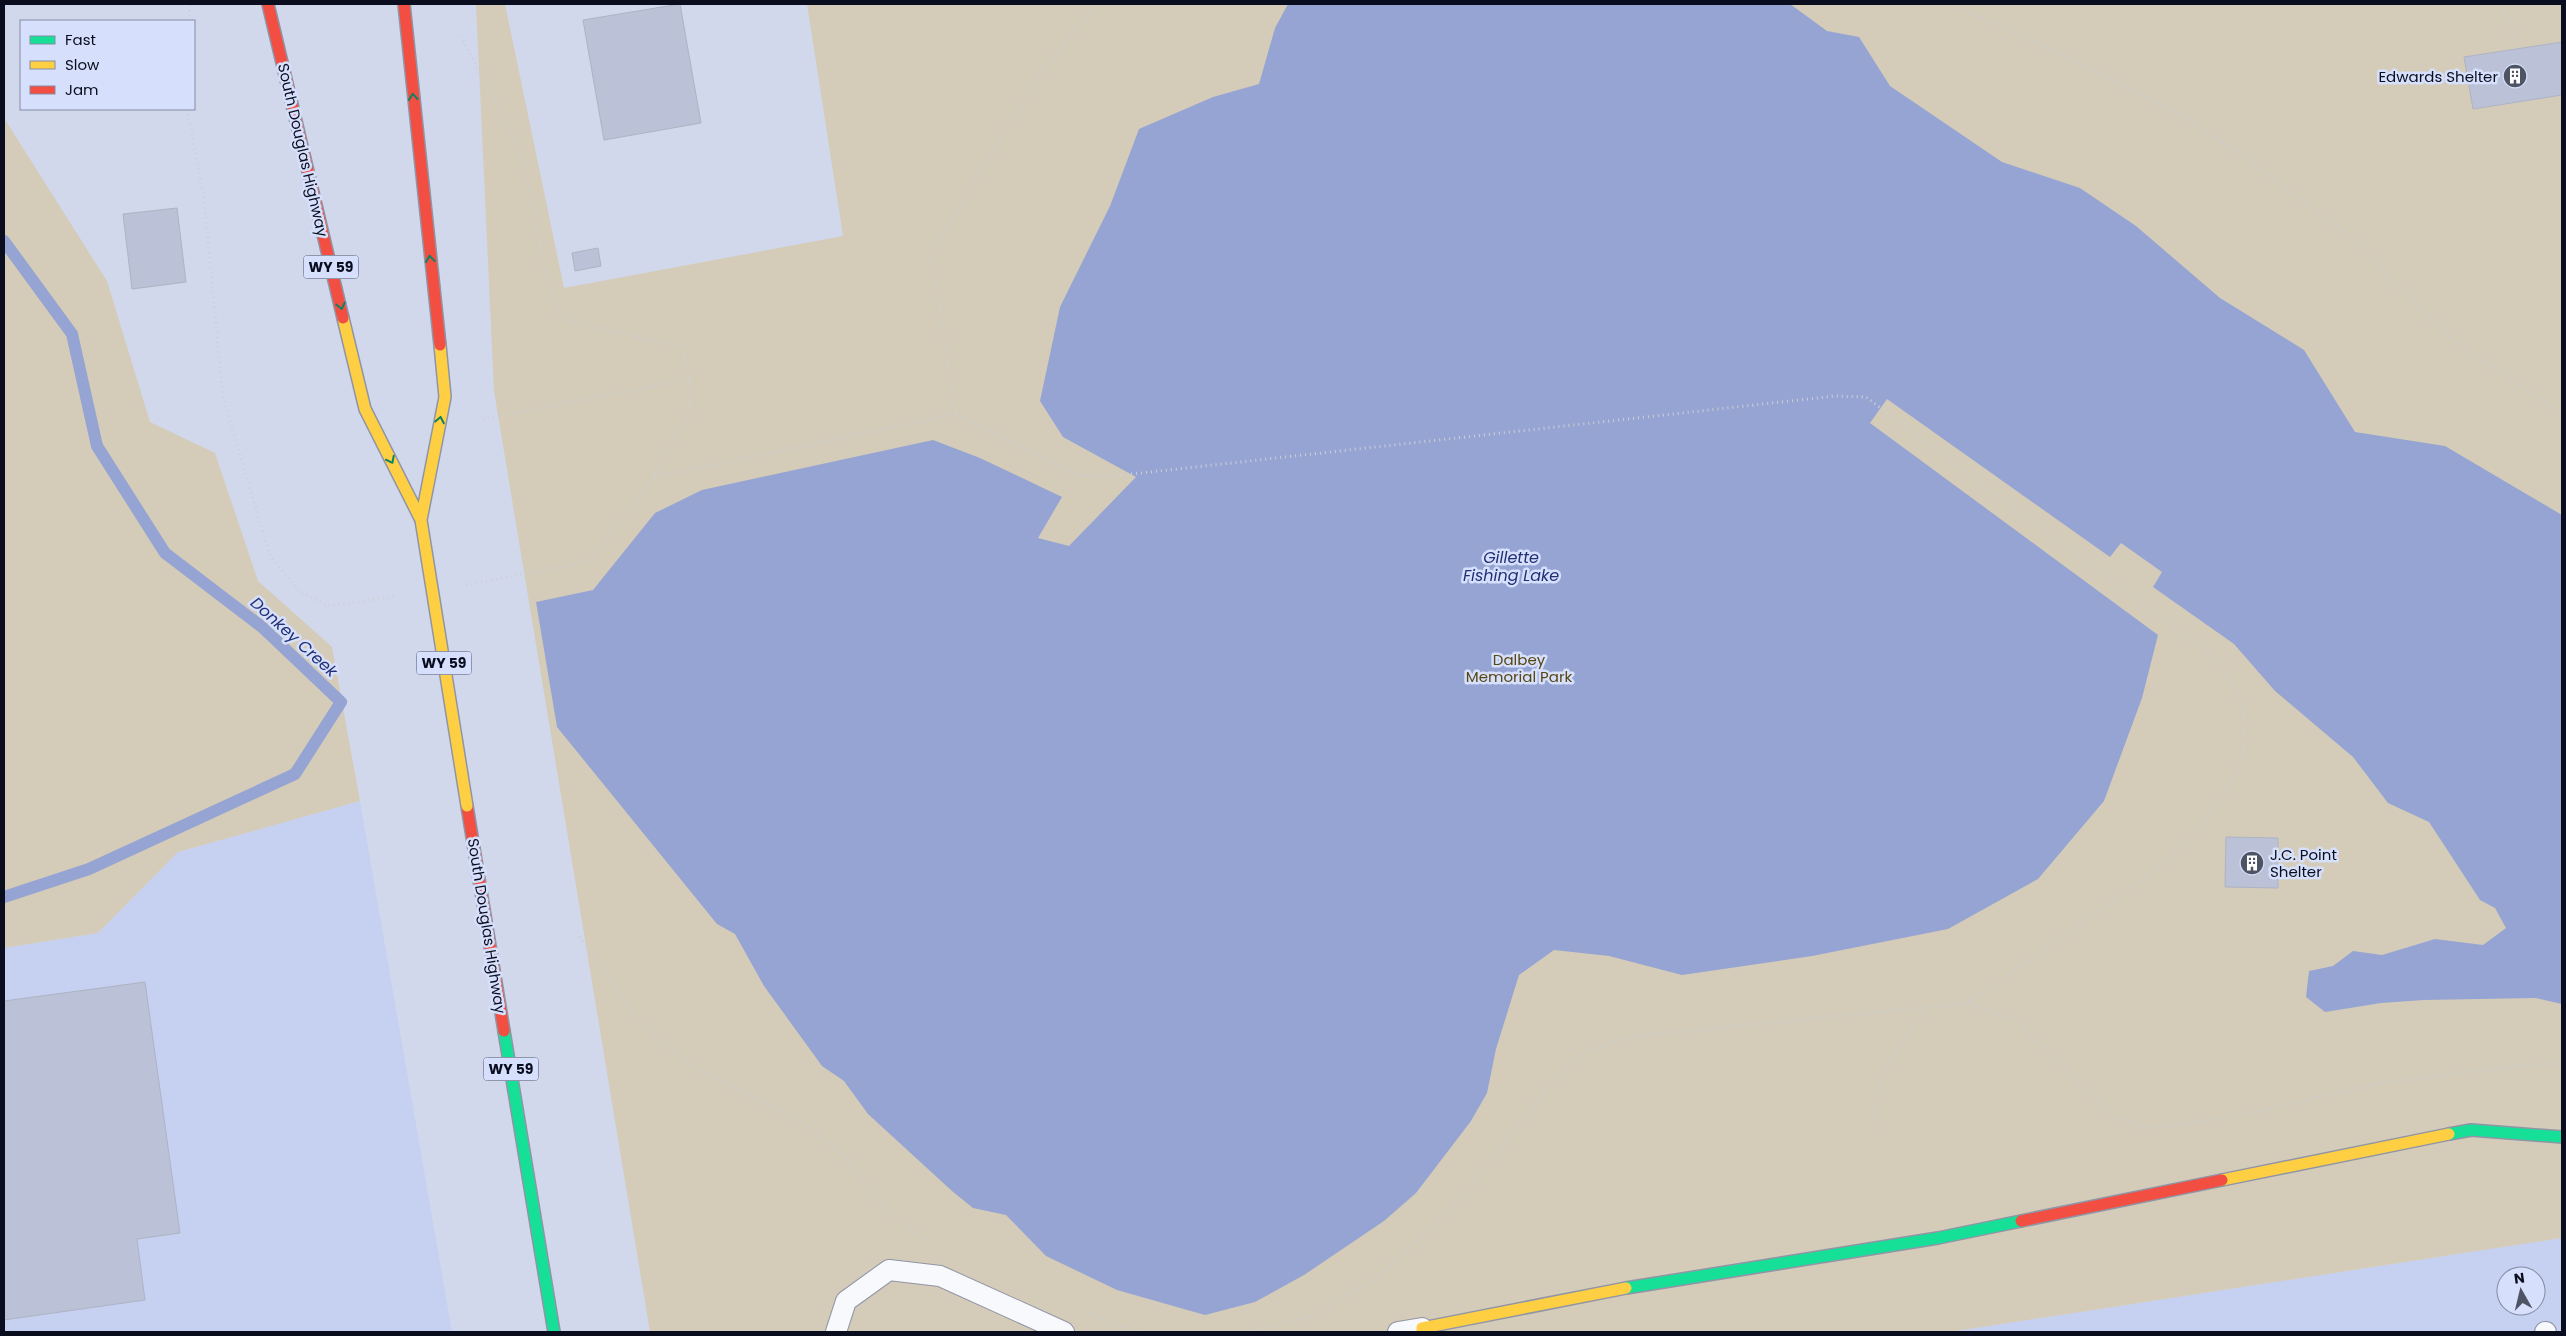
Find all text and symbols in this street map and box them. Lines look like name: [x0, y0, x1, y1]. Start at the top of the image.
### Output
legend: [20, 20, 195, 110]
text: Fast: [65, 29, 96, 50]
text: Slow: [65, 54, 100, 75]
street label: South Douglas Highway: [273, 61, 333, 239]
building icon: Edwards Shelter: [2502, 63, 2528, 89]
place label: Edwards Shelter: [2378, 66, 2498, 87]
text: Jam: [65, 79, 99, 100]
one-way arrow: [408, 93, 419, 101]
one-way arrow: [425, 255, 436, 263]
road number: WY 59: [304, 256, 358, 278]
one-way arrow: [335, 302, 346, 311]
one-way arrow: [435, 416, 445, 425]
one-way arrow: [385, 455, 395, 464]
water label: Gillette Fishing Lake: [1463, 546, 1559, 587]
water label: Donkey Creek: [245, 592, 343, 683]
park label: Dalbey Memorial Park: [1466, 649, 1573, 687]
road number: WY 59: [416, 651, 472, 674]
street label: South Douglas Highway: [463, 837, 511, 1016]
place label: J.C. Point Shelter: [2270, 844, 2337, 882]
building icon: J.C. Point Shelter: [2239, 850, 2265, 876]
road number: WY 59: [484, 1058, 538, 1080]
north arrow: [2496, 1266, 2546, 1316]
text: N: [2513, 1267, 2526, 1289]

